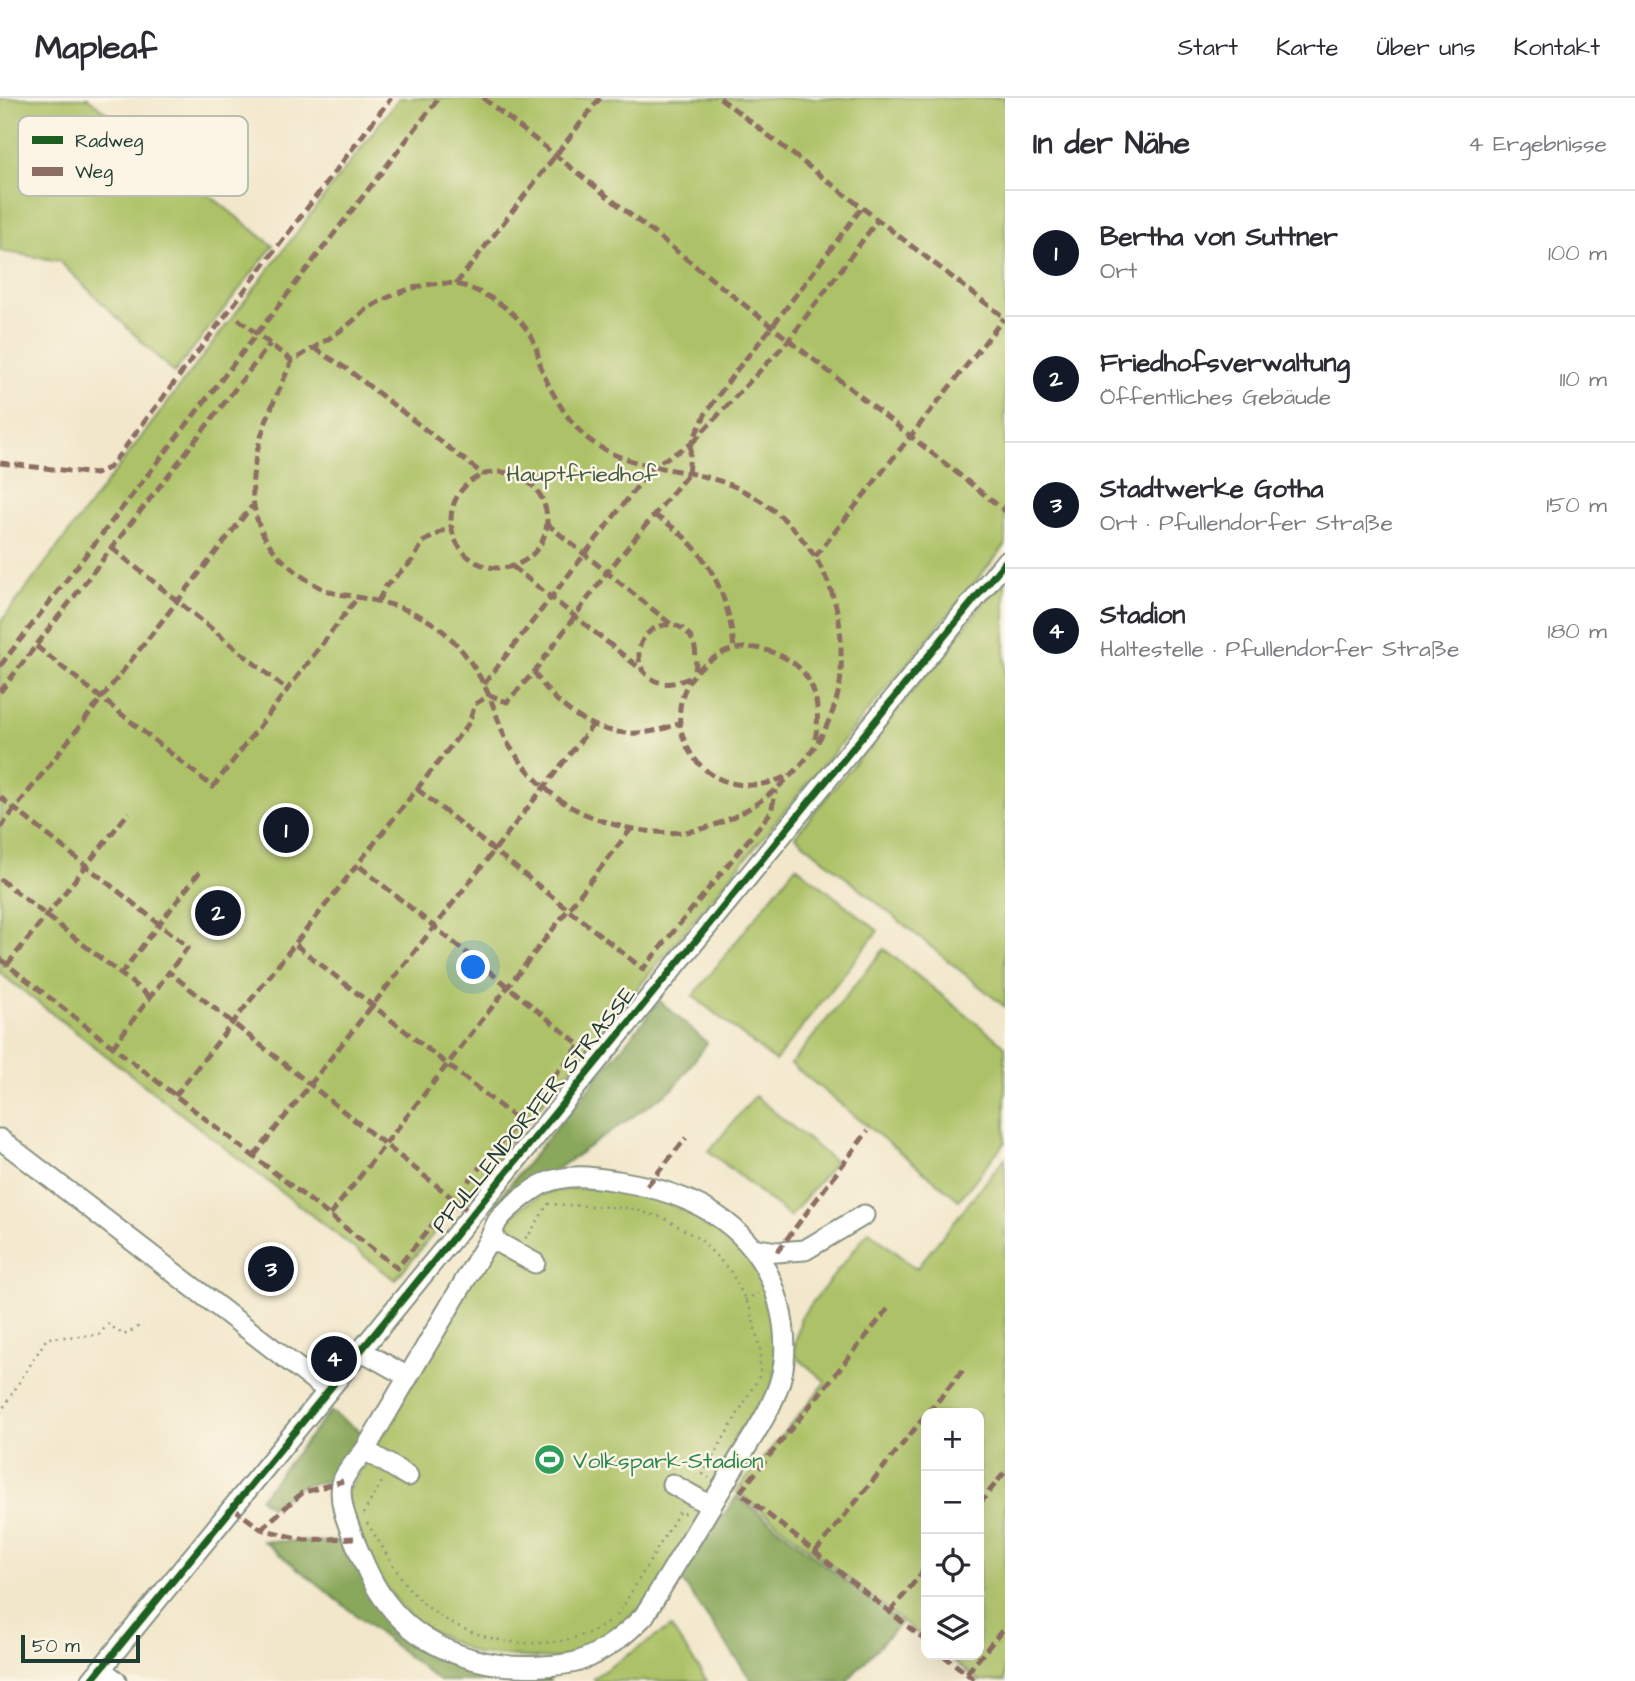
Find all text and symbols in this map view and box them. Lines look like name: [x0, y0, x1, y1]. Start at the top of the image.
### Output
text: Mapleaf: [35, 25, 157, 71]
text: Start: [1178, 31, 1238, 65]
text: Karte: [1276, 31, 1339, 65]
text: Über uns: [1377, 31, 1476, 65]
text: Kontakt: [1514, 31, 1600, 65]
legend: [18, 116, 248, 196]
text: In der Nähe: [1033, 123, 1190, 165]
text: Radweg: [75, 128, 144, 156]
text: 4 Ergebnisse: [1468, 128, 1607, 160]
text: Weg: [75, 159, 113, 187]
text: Bertha von Suttner: [1100, 219, 1338, 255]
text: 1: [1055, 237, 1057, 269]
text: 100 m: [1548, 237, 1607, 269]
text: Ort: [1100, 255, 1137, 287]
text: Friedhofsverwaltung: [1100, 345, 1350, 381]
text: 2: [1049, 363, 1063, 395]
text: 110 m: [1559, 363, 1607, 395]
text: Öffentliches Gebäude: [1100, 381, 1331, 413]
park label: Hauptfriedhof: [506, 458, 658, 490]
text: Stadtwerke Gotha: [1100, 471, 1323, 507]
text: 3: [1050, 489, 1062, 521]
text: 150 m: [1546, 489, 1607, 521]
text: Ort · Pfullendorfer Straße: [1100, 507, 1393, 539]
text: Stadion: [1100, 597, 1185, 633]
text: 4: [1048, 615, 1064, 647]
text: 180 m: [1548, 615, 1607, 647]
text: Haltestelle · Pfullendorfer Straße: [1100, 633, 1459, 665]
pin: 1: [263, 804, 309, 856]
pin: 2: [195, 887, 241, 939]
your location: [456, 950, 490, 984]
street label: PFULLENDORFER STRASSE: [424, 979, 644, 1240]
pin: 3: [248, 1243, 294, 1295]
pin: 4: [311, 1333, 357, 1385]
map controls: [921, 1408, 984, 1660]
button: +: [921, 1408, 984, 1471]
sports icon: Volkspark-Stadion: [533, 1443, 567, 1477]
place label: Volkspark-Stadion: [573, 1445, 764, 1477]
button: −: [921, 1471, 984, 1534]
button: locate: [921, 1534, 984, 1597]
button: layers: [921, 1597, 984, 1660]
scale bar: [21, 1632, 140, 1664]
text: 50 m: [32, 1633, 80, 1660]

